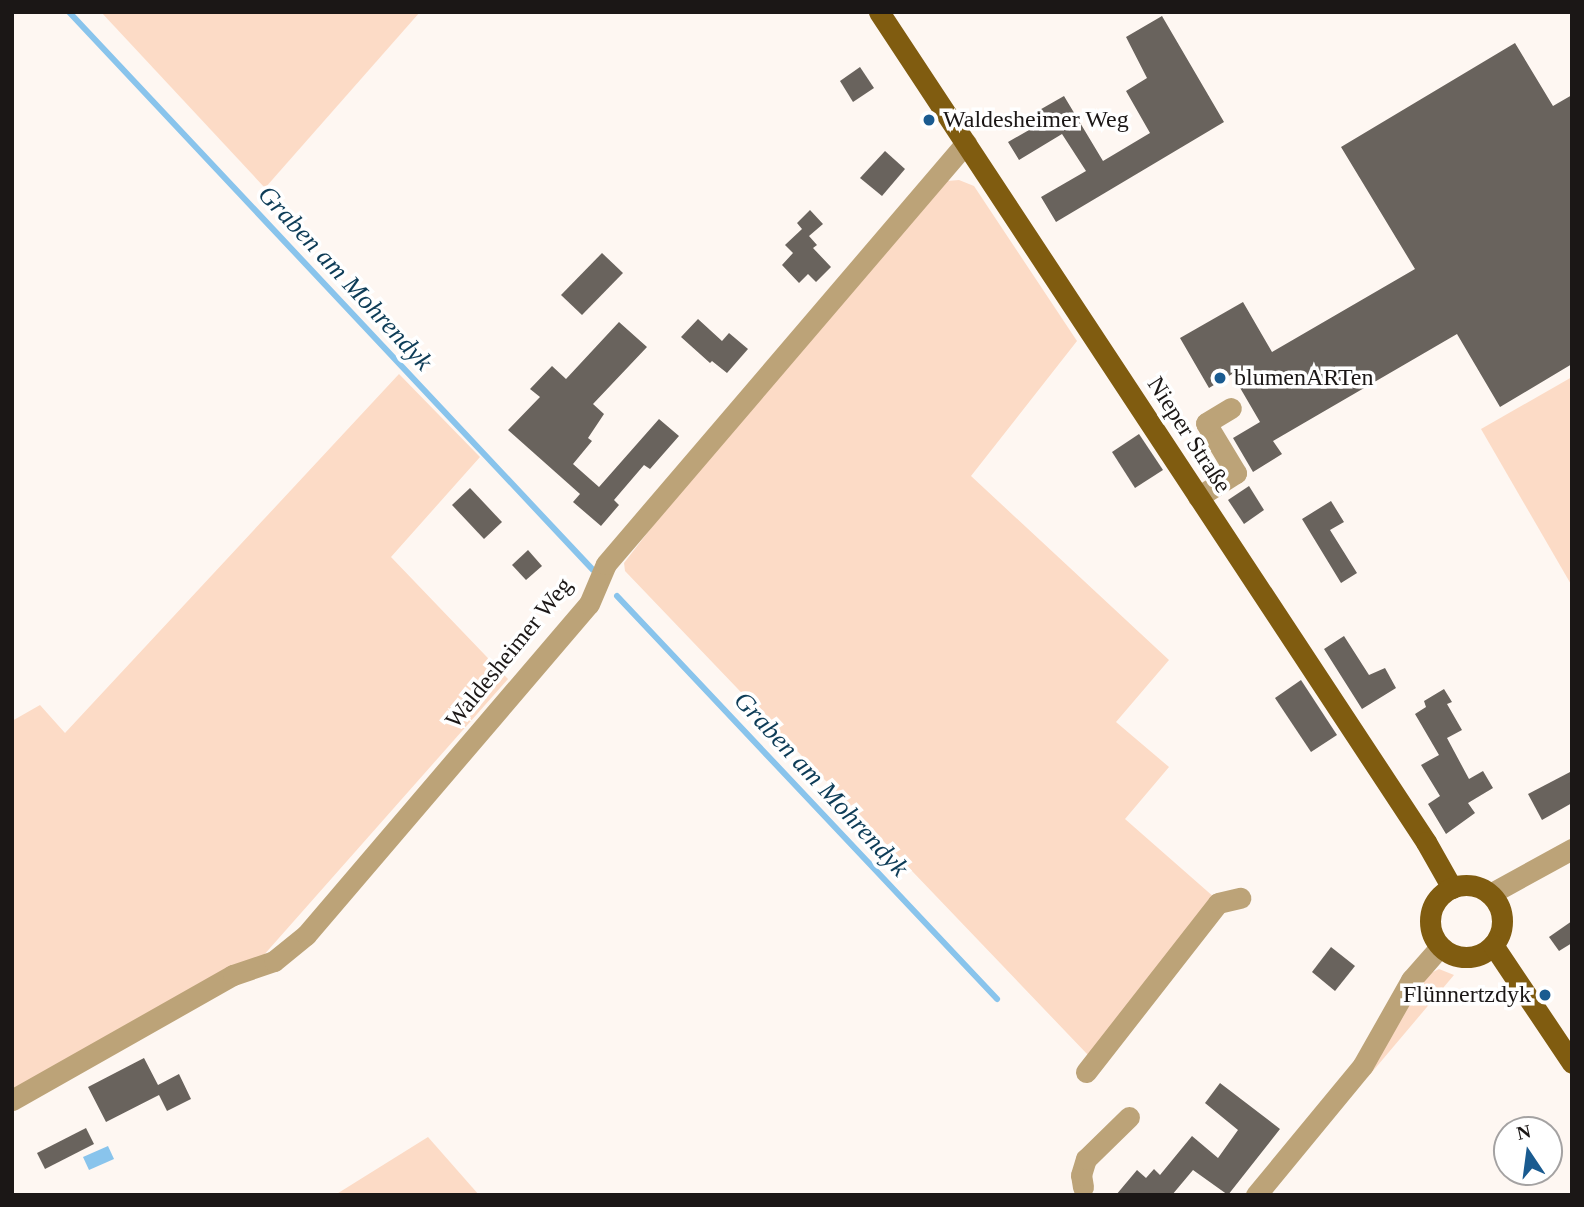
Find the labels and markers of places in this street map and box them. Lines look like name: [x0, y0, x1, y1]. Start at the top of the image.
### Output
place label: Waldesheimer Weg: [943, 106, 1129, 134]
marker: Waldesheimer Weg: [921, 112, 937, 128]
place label: blumenARTen: [1234, 364, 1374, 392]
marker: blumenARTen: [1212, 370, 1228, 386]
place label: Flünnertzdyk: [1403, 981, 1531, 1009]
marker: Flünnertzdyk: [1537, 987, 1553, 1003]

